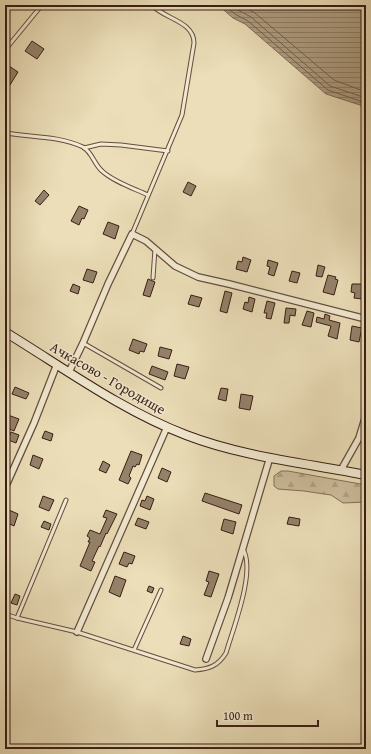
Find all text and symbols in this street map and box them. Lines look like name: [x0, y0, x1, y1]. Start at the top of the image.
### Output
street label: Ачкасово - Городище: [47, 337, 170, 419]
scale bar: [217, 702, 318, 728]
text: 100 m: [223, 707, 253, 724]

